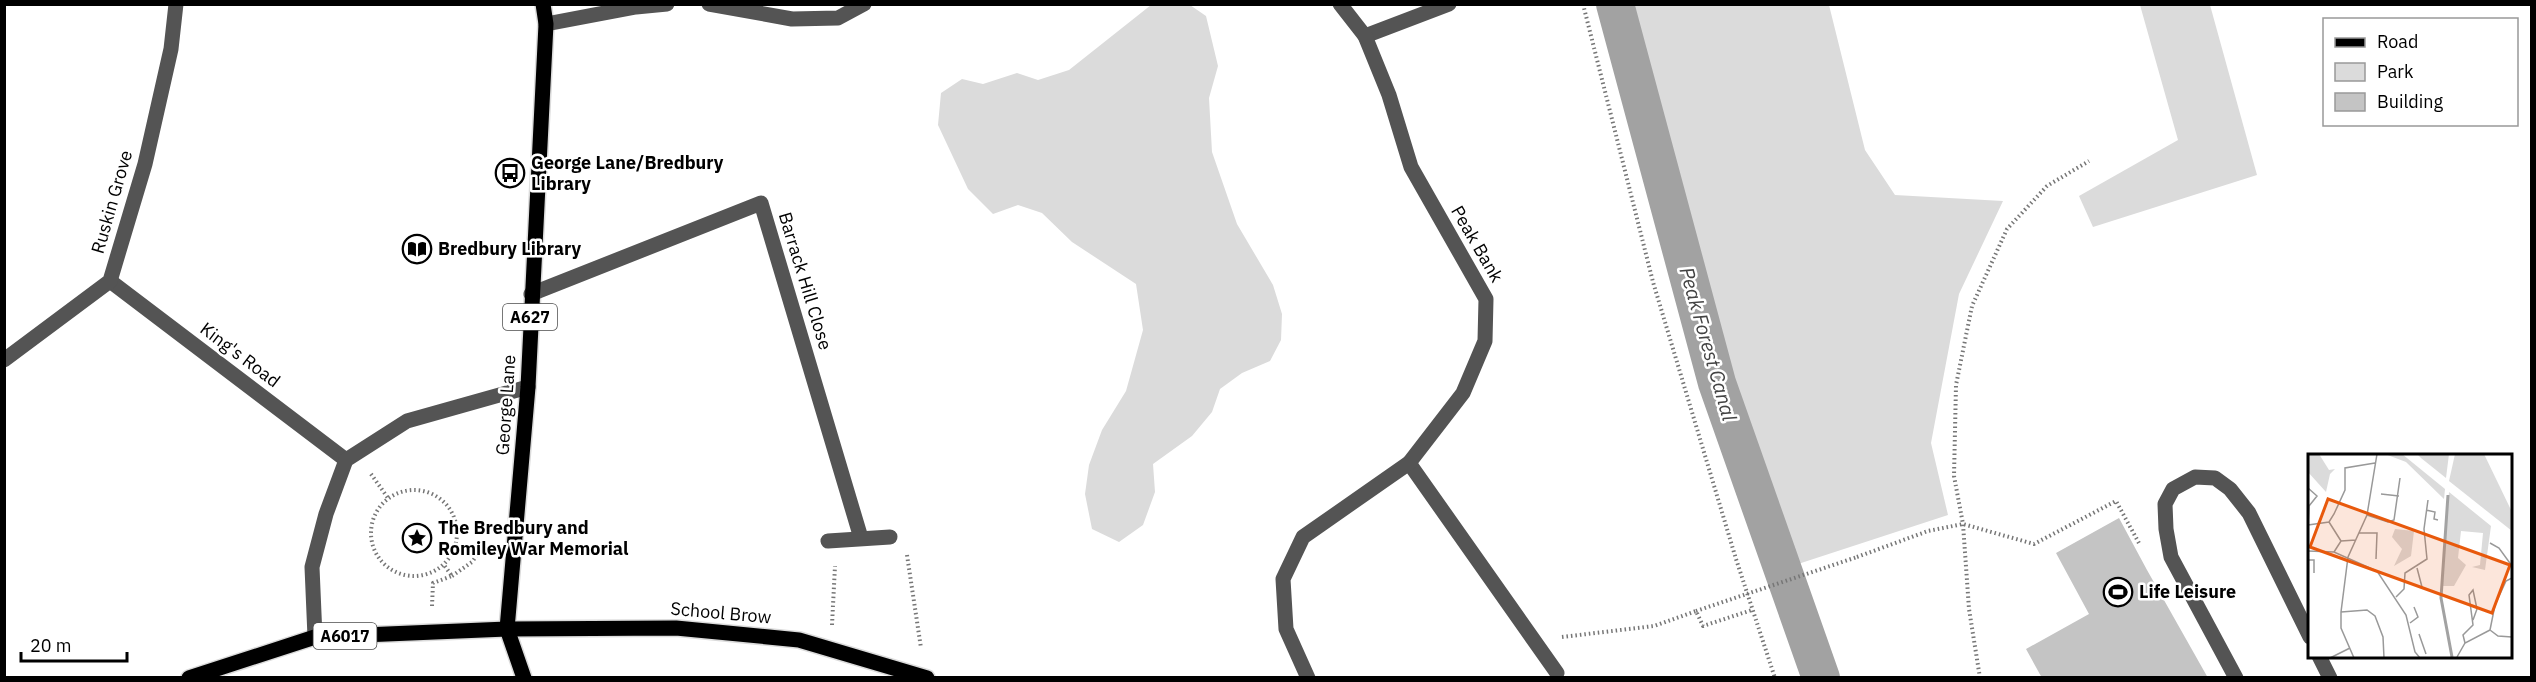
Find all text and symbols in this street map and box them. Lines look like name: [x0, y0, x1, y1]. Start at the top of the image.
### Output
legend: [2323, 18, 2518, 126]
text: Road: [2377, 30, 2418, 53]
text: Park: [2377, 60, 2414, 83]
text: Building: [2377, 90, 2444, 113]
street label: Ruskin Grove: [86, 147, 137, 256]
place label: George Lane/Bredbury Library: [531, 151, 724, 195]
bus stop icon: George Lane/Bredbury Library: [494, 157, 526, 189]
street label: Peak Bank: [1446, 201, 1509, 287]
street label: Barrack Hill Close: [774, 209, 837, 353]
library icon: Bredbury Library: [401, 233, 433, 265]
place label: Bredbury Library: [438, 237, 581, 260]
water label: Peak Forest Canal: [1674, 264, 1744, 425]
road number: A627: [503, 304, 557, 330]
street label: King's Road: [196, 317, 285, 392]
street label: George Lane: [491, 354, 521, 456]
inset map: [2308, 454, 2512, 658]
place label: The Bredbury and Romiley War Memorial: [438, 516, 629, 560]
place icon: The Bredbury and Romiley War Memorial: [401, 522, 433, 554]
sports icon: Life Leisure: [2102, 576, 2134, 608]
place label: Life Leisure: [2139, 580, 2236, 603]
street label: School Brow: [670, 597, 773, 628]
road number: A6017: [314, 623, 376, 649]
scale bar: [21, 625, 128, 663]
text: 20 m: [30, 634, 72, 657]

